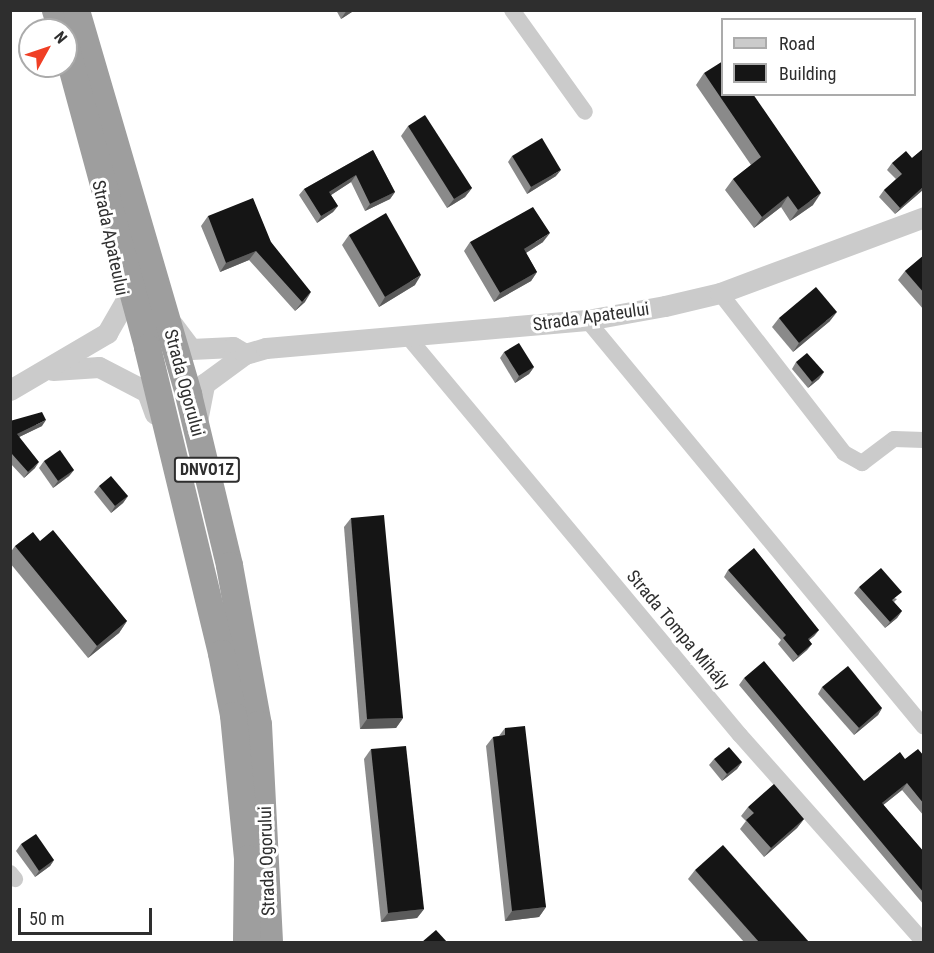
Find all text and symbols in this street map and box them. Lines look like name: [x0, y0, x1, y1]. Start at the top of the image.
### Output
north arrow: [18, 18, 78, 78]
legend: [721, 18, 916, 96]
text: N: [50, 28, 71, 47]
text: Road: [779, 33, 815, 54]
text: Building: [779, 63, 836, 84]
street label: Strada Apateului: [87, 178, 133, 298]
street label: Strada Apateului: [531, 298, 651, 336]
street label: Strada Ogorului: [159, 327, 209, 439]
road number: DNVO1Z: [172, 457, 242, 483]
street label: Strada Tompa Mihály: [622, 566, 734, 694]
street label: Strada Ogorului: [254, 806, 280, 916]
scale bar: [21, 896, 154, 934]
text: 50 m: [29, 908, 64, 929]

